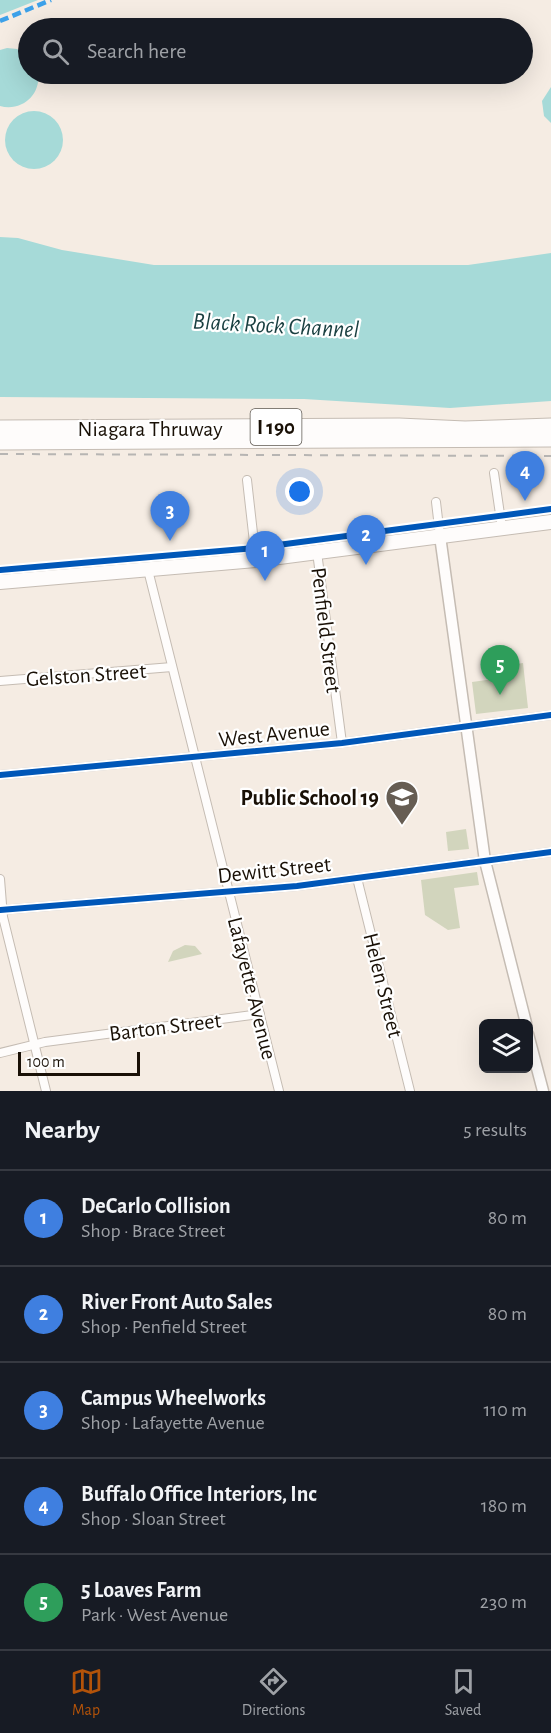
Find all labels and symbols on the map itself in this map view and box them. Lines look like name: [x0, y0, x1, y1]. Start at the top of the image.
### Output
water label: Black Rock Channel: [192, 310, 360, 342]
road number: I 190: [250, 409, 302, 445]
street label: Niagara Thruway: [77, 418, 223, 440]
pin: 4: [506, 452, 544, 501]
your location: [285, 477, 314, 506]
pin: 3: [150, 492, 190, 541]
pin: 2: [346, 516, 386, 565]
pin: 1: [246, 532, 284, 581]
street label: Penfield Street: [307, 566, 345, 694]
pin: 5: [480, 646, 520, 695]
street label: Gelston Street: [25, 660, 147, 690]
street label: West Avenue: [217, 717, 331, 751]
school or university icon: Public School 19: [384, 779, 420, 826]
place label: Public School 19: [241, 787, 379, 809]
street label: Dewitt Street: [216, 853, 332, 887]
street label: Lafayette Avenue: [224, 915, 280, 1062]
street label: Helen Street: [359, 931, 407, 1040]
street label: Barton Street: [108, 1009, 223, 1045]
scale bar: [18, 1049, 140, 1076]

